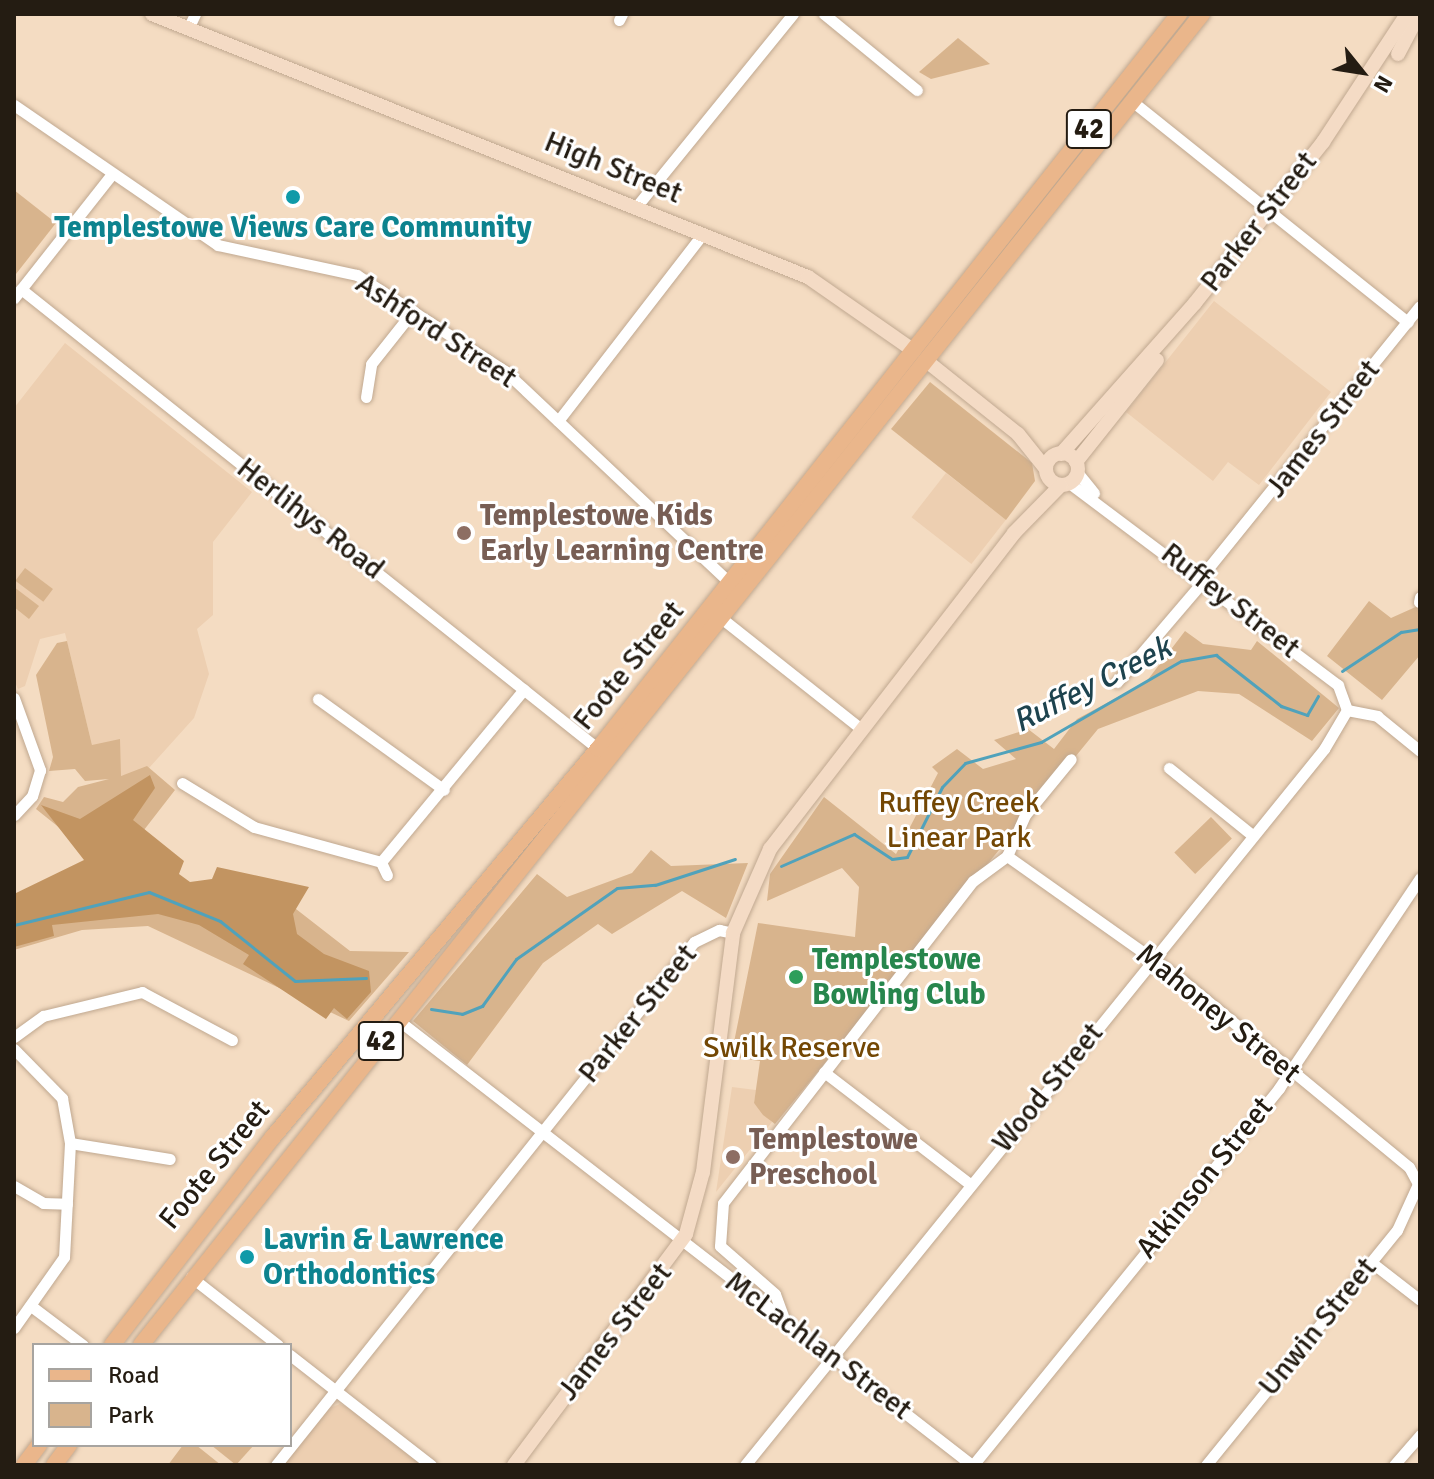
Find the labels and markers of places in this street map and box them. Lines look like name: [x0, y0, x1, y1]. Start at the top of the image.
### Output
marker: Templestowe Views Care Community: [284, 188, 302, 206]
place label: Templestowe Views Care Community: [54, 210, 532, 246]
place label: Templestowe Kids Early Learning Centre: [480, 498, 764, 568]
marker: Templestowe Kids Early Learning Centre: [455, 524, 473, 542]
place label: Templestowe Bowling Club: [812, 942, 986, 1012]
marker: Templestowe Bowling Club: [787, 968, 805, 986]
place label: Templestowe Preschool: [749, 1122, 918, 1192]
marker: Templestowe Preschool: [724, 1148, 742, 1166]
place label: Lavrin & Lawrence Orthodontics: [263, 1222, 504, 1292]
marker: Lavrin & Lawrence Orthodontics: [238, 1248, 256, 1266]

